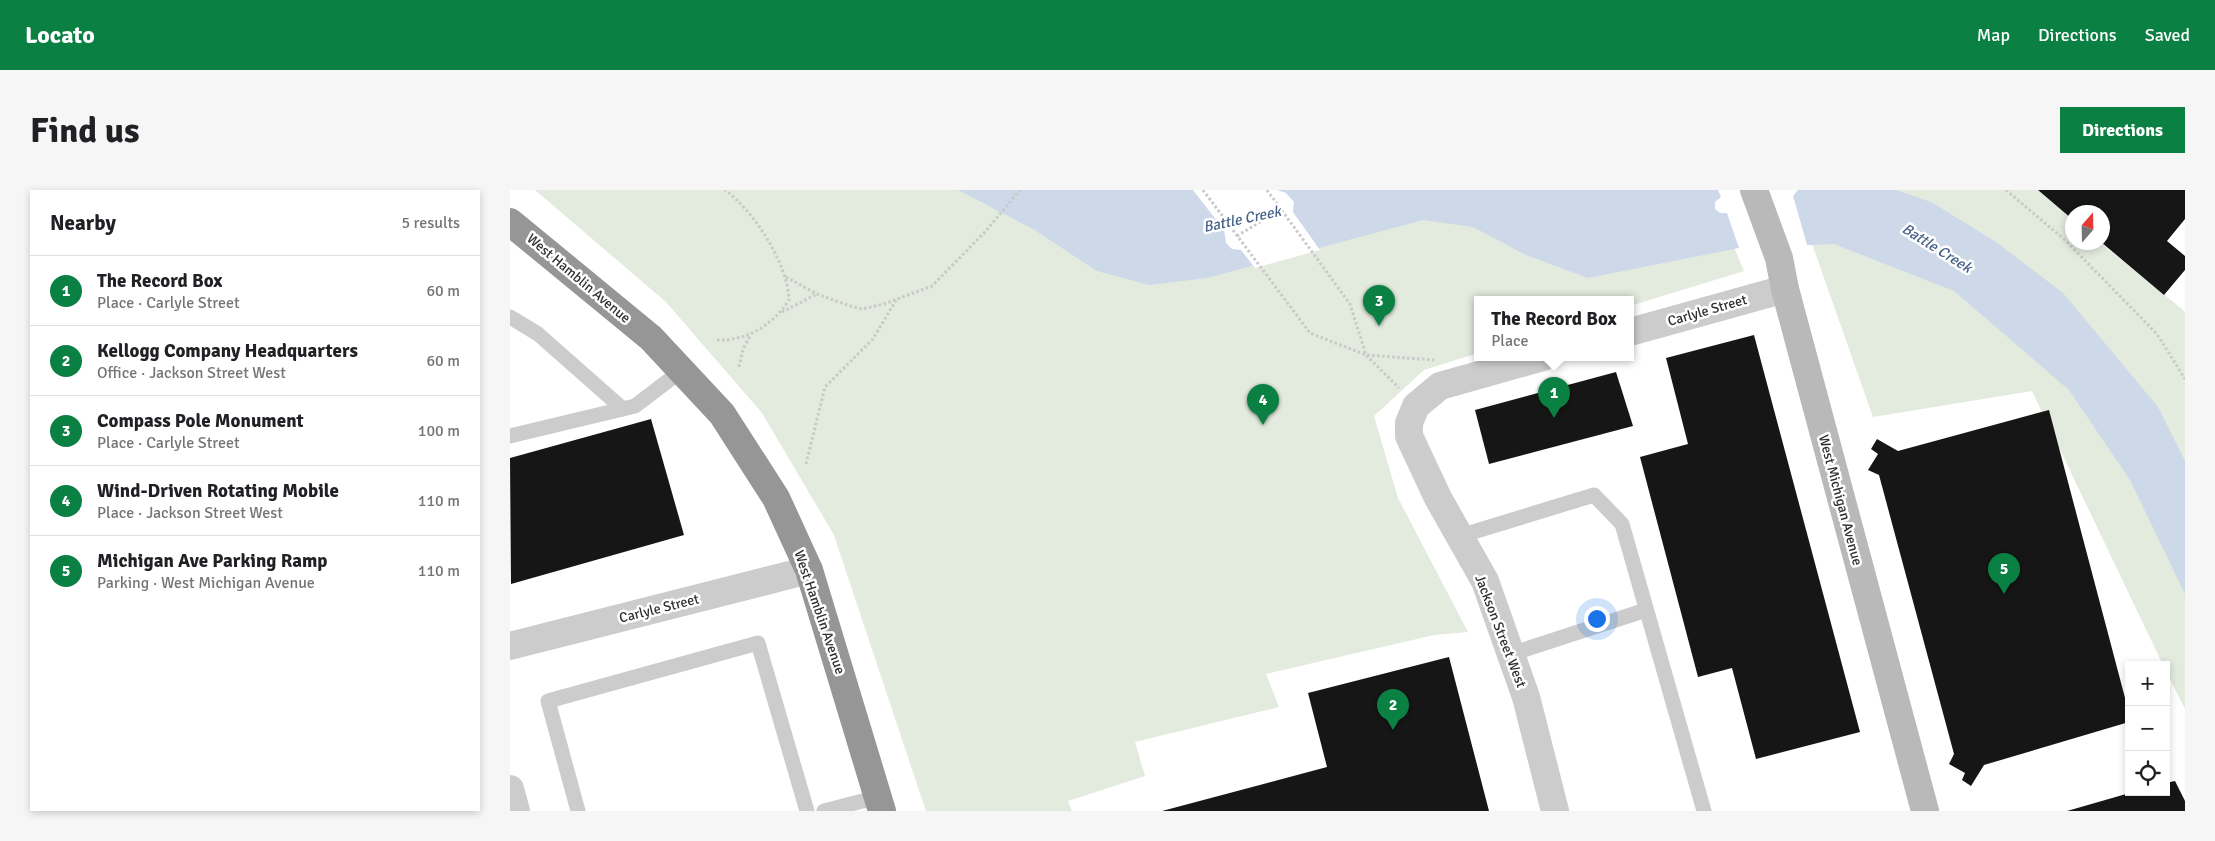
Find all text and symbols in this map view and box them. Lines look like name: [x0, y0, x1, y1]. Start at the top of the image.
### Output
text: Locato: [25, 20, 95, 50]
text: Map: [1977, 24, 2010, 46]
text: Directions: [2038, 24, 2117, 46]
text: Saved: [2145, 24, 2190, 46]
button: Directions: [2060, 107, 2185, 153]
text: Find us: [30, 109, 140, 152]
water label: Battle Creek: [1202, 202, 1284, 236]
north arrow: [2065, 205, 2110, 250]
text: Nearby: [50, 210, 116, 236]
text: 5 results: [401, 213, 460, 233]
water label: Battle Creek: [1899, 219, 1976, 277]
street label: West Hamblin Avenue: [523, 230, 634, 327]
text: The Record Box: [97, 269, 222, 293]
text: 1: [62, 281, 70, 301]
text: 60 m: [426, 281, 460, 301]
pin: 3: [1363, 285, 1395, 326]
street label: Carlyle Street: [1666, 291, 1749, 330]
text: Place · Carlyle Street: [97, 293, 240, 313]
popup: [1474, 296, 1634, 361]
text: The Record Box: [1491, 307, 1617, 331]
text: Place: [1491, 331, 1529, 351]
text: Kellogg Company Headquarters: [97, 339, 358, 363]
text: 2: [62, 351, 70, 371]
text: 60 m: [426, 351, 460, 371]
text: Office · Jackson Street West: [97, 363, 286, 383]
pin: 1: [1538, 377, 1570, 418]
pin: 4: [1247, 384, 1279, 425]
text: Compass Pole Monument: [97, 409, 304, 433]
text: 3: [62, 421, 70, 441]
text: 100 m: [418, 421, 460, 441]
text: Place · Carlyle Street: [97, 433, 240, 453]
street label: West Michigan Avenue: [1815, 433, 1866, 567]
text: Wind-Driven Rotating Mobile: [97, 479, 339, 503]
text: 4: [62, 491, 70, 511]
text: 110 m: [418, 491, 460, 511]
text: Place · Jackson Street West: [97, 503, 283, 523]
street label: West Hamblin Avenue: [790, 548, 849, 676]
text: Michigan Ave Parking Ramp: [97, 549, 328, 573]
pin: 5: [1988, 553, 2020, 594]
text: 5: [62, 561, 70, 581]
text: 110 m: [418, 561, 460, 581]
street label: Jackson Street West: [1471, 572, 1530, 690]
text: Parking · West Michigan Avenue: [97, 573, 315, 593]
street label: Carlyle Street: [617, 590, 701, 627]
your location: [1584, 606, 1610, 632]
map controls: [2125, 661, 2170, 796]
button: +: [2125, 661, 2170, 706]
pin: 2: [1377, 689, 1409, 730]
button: −: [2125, 706, 2170, 751]
button: locate: [2125, 751, 2170, 796]

